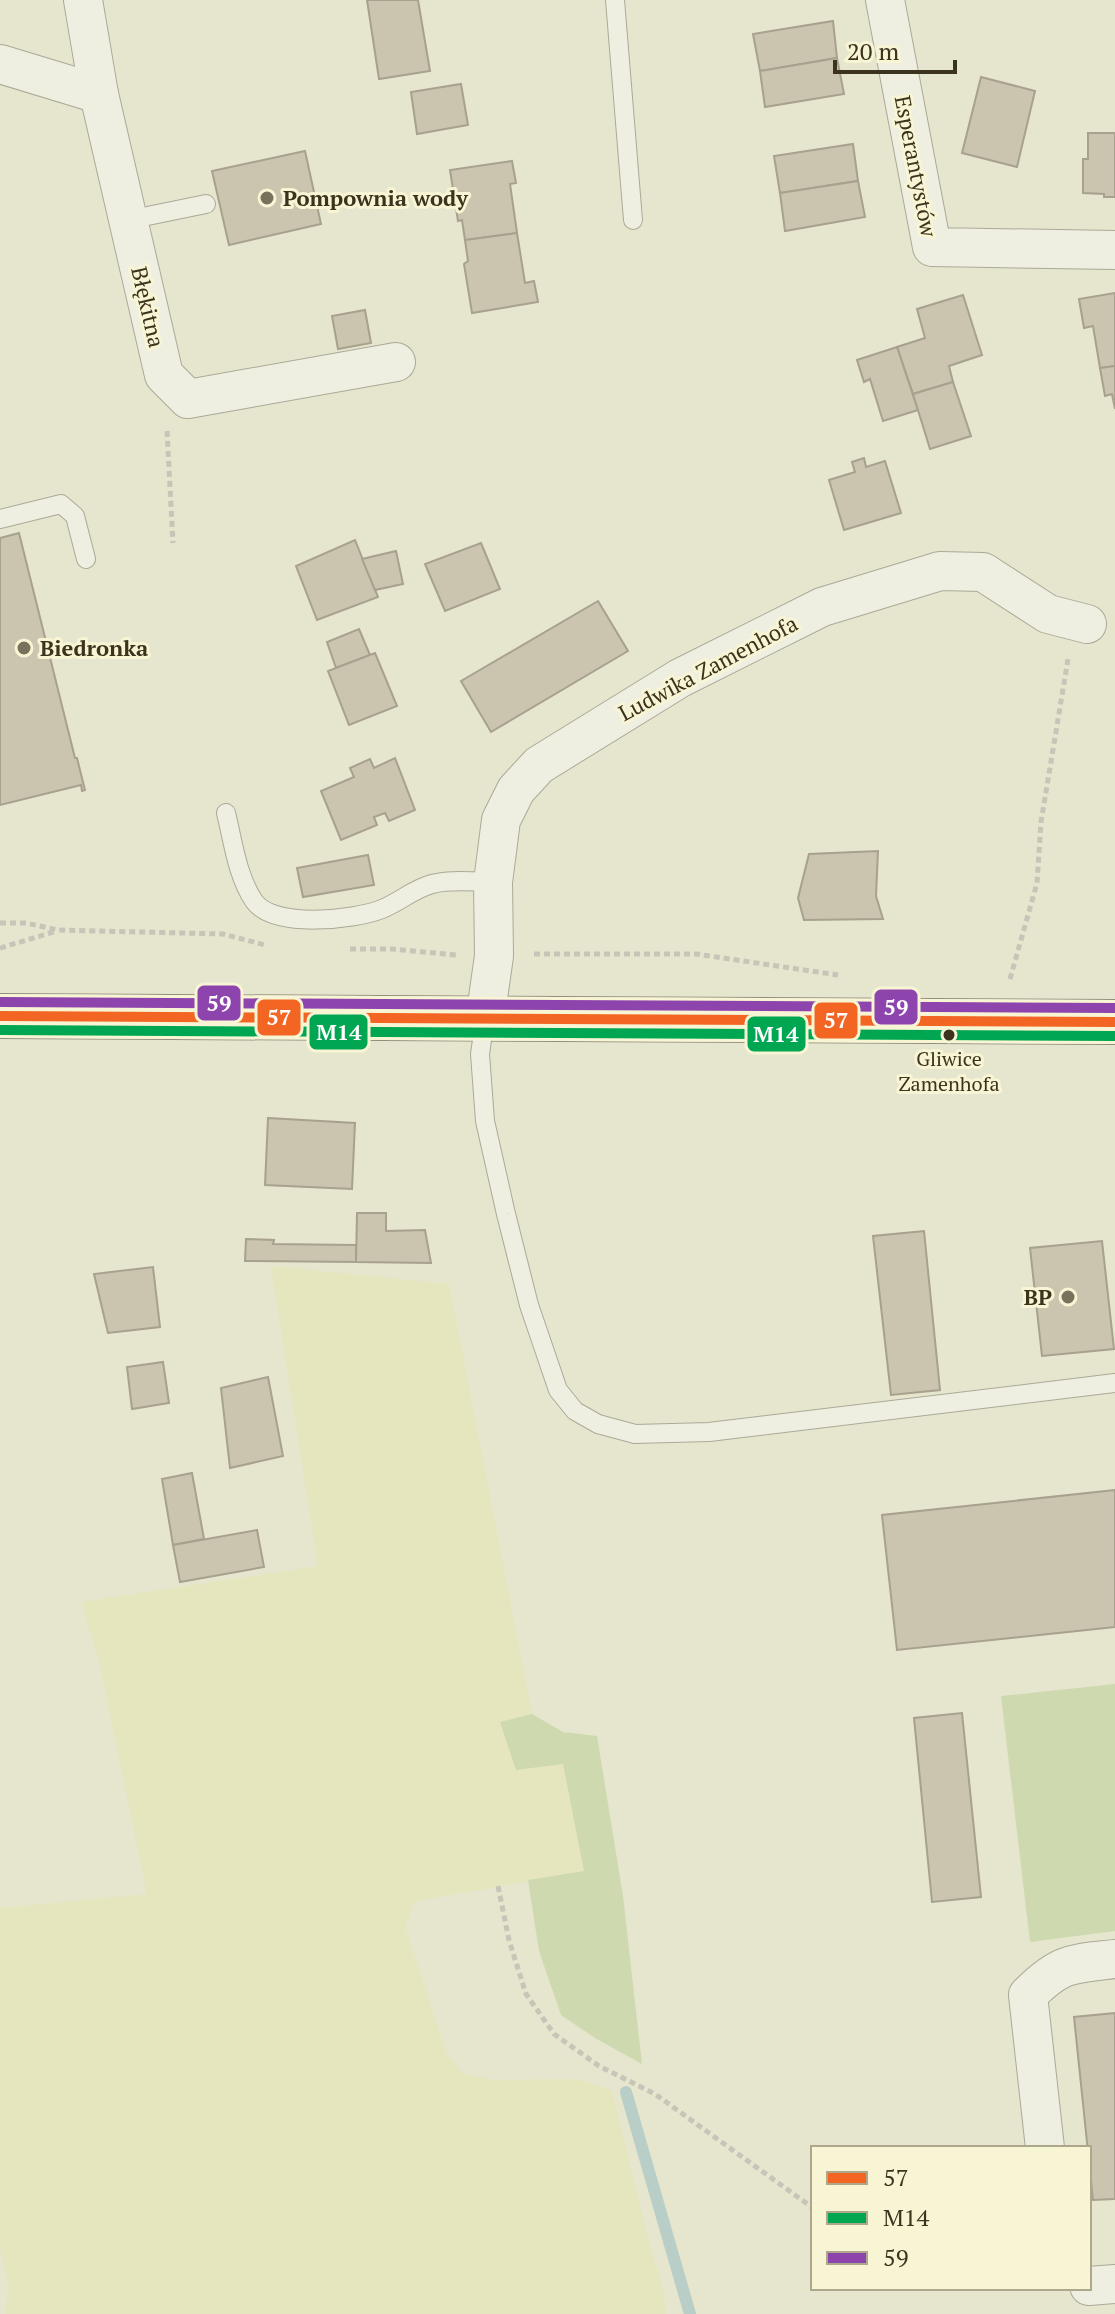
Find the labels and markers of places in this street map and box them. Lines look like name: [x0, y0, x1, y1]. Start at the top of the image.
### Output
place label: Pompownia wody: [283, 183, 468, 212]
marker: Pompownia wody: [258, 189, 276, 207]
place label: Biedronka: [40, 633, 148, 662]
marker: Biedronka: [15, 639, 33, 657]
marker: Gliwice Zamenhofa: [941, 1027, 957, 1043]
place label: Gliwice Zamenhofa: [898, 1045, 1000, 1097]
place label: BP: [1024, 1282, 1052, 1311]
marker: BP: [1059, 1288, 1077, 1306]

